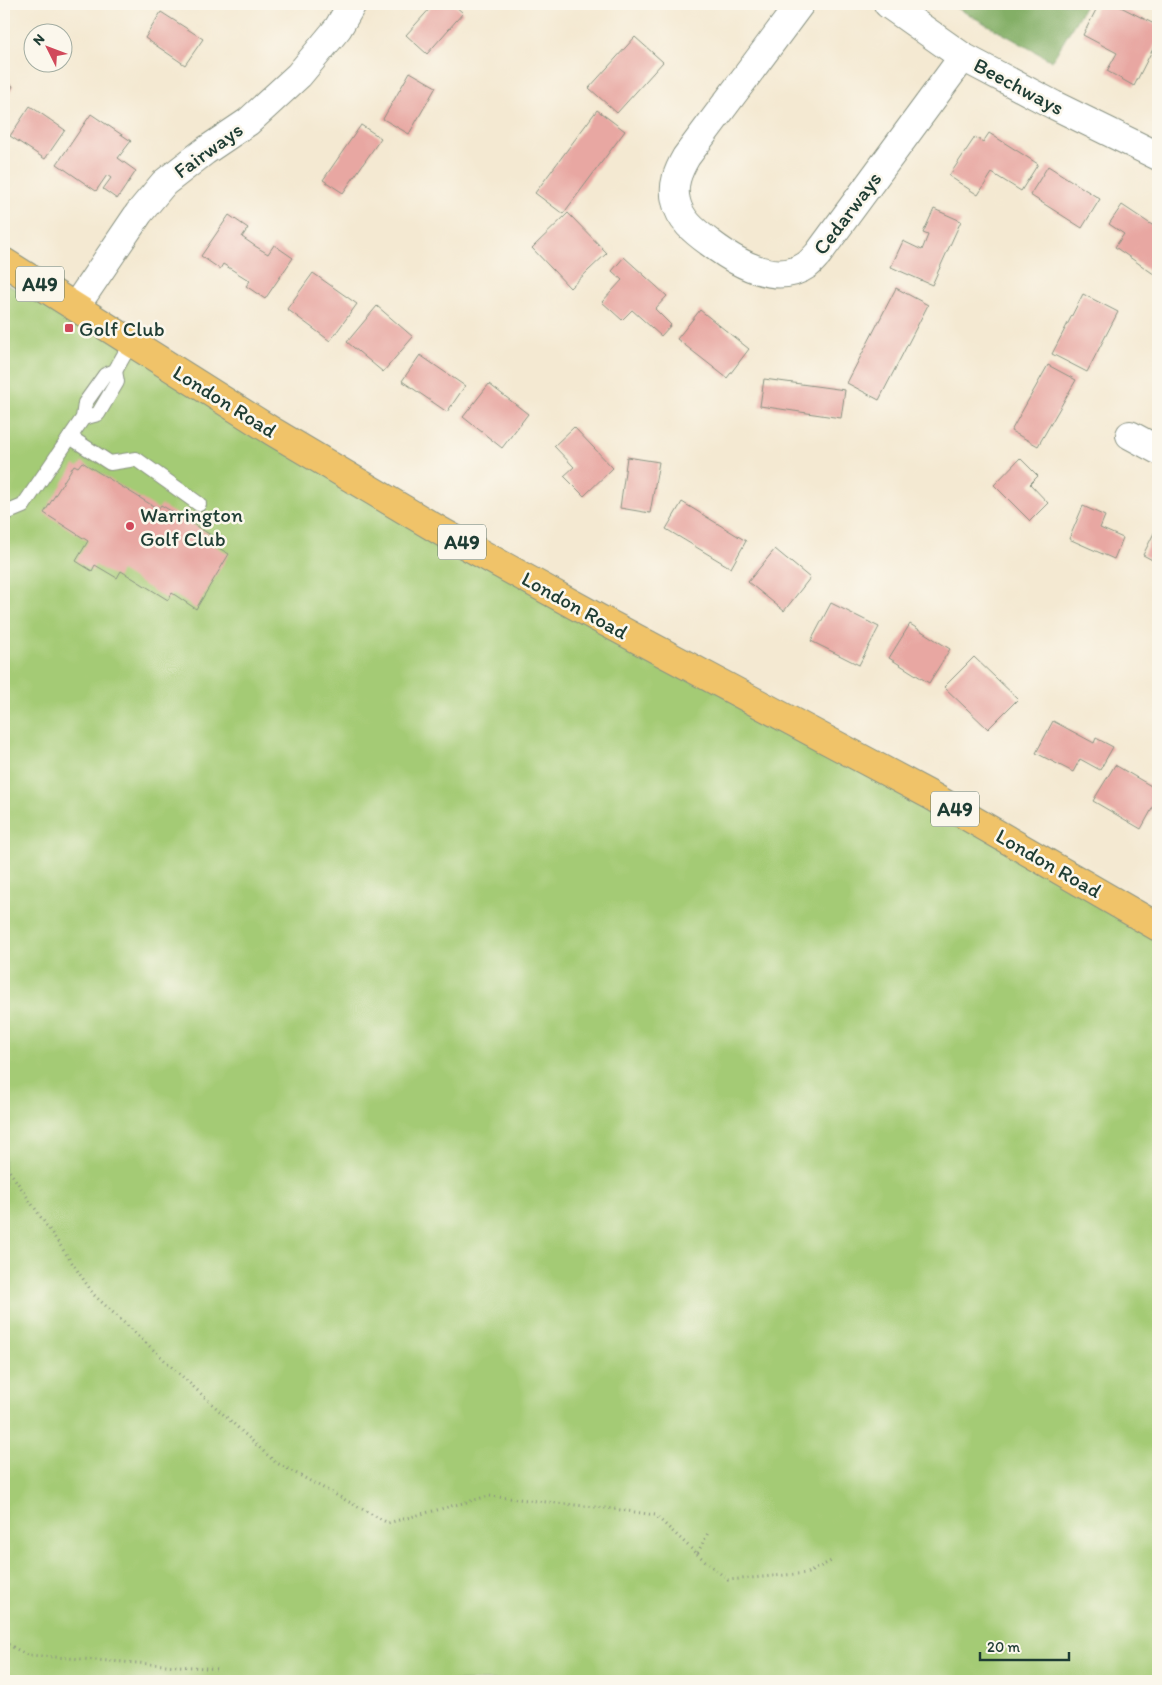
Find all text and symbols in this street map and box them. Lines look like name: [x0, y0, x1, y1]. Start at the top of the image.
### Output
north arrow: [22, 22, 72, 72]
text: N: [29, 30, 48, 49]
street label: Beechways: [970, 52, 1068, 120]
street label: Fairways: [169, 117, 247, 183]
street label: Cedarways: [808, 166, 886, 260]
road number: A49: [16, 266, 64, 302]
place label: Golf Club: [79, 316, 165, 341]
marker: Golf Club: [63, 322, 75, 334]
street label: London Road: [168, 359, 282, 443]
place label: Warrington Golf Club: [140, 502, 243, 551]
marker: Warrington Golf Club: [124, 520, 136, 532]
road number: A49: [438, 524, 486, 560]
street label: London Road: [517, 566, 633, 645]
road number: A49: [931, 792, 979, 826]
street label: London Road: [992, 823, 1107, 903]
scale bar: [980, 1630, 1068, 1662]
text: 20 m: [987, 1638, 1021, 1656]

